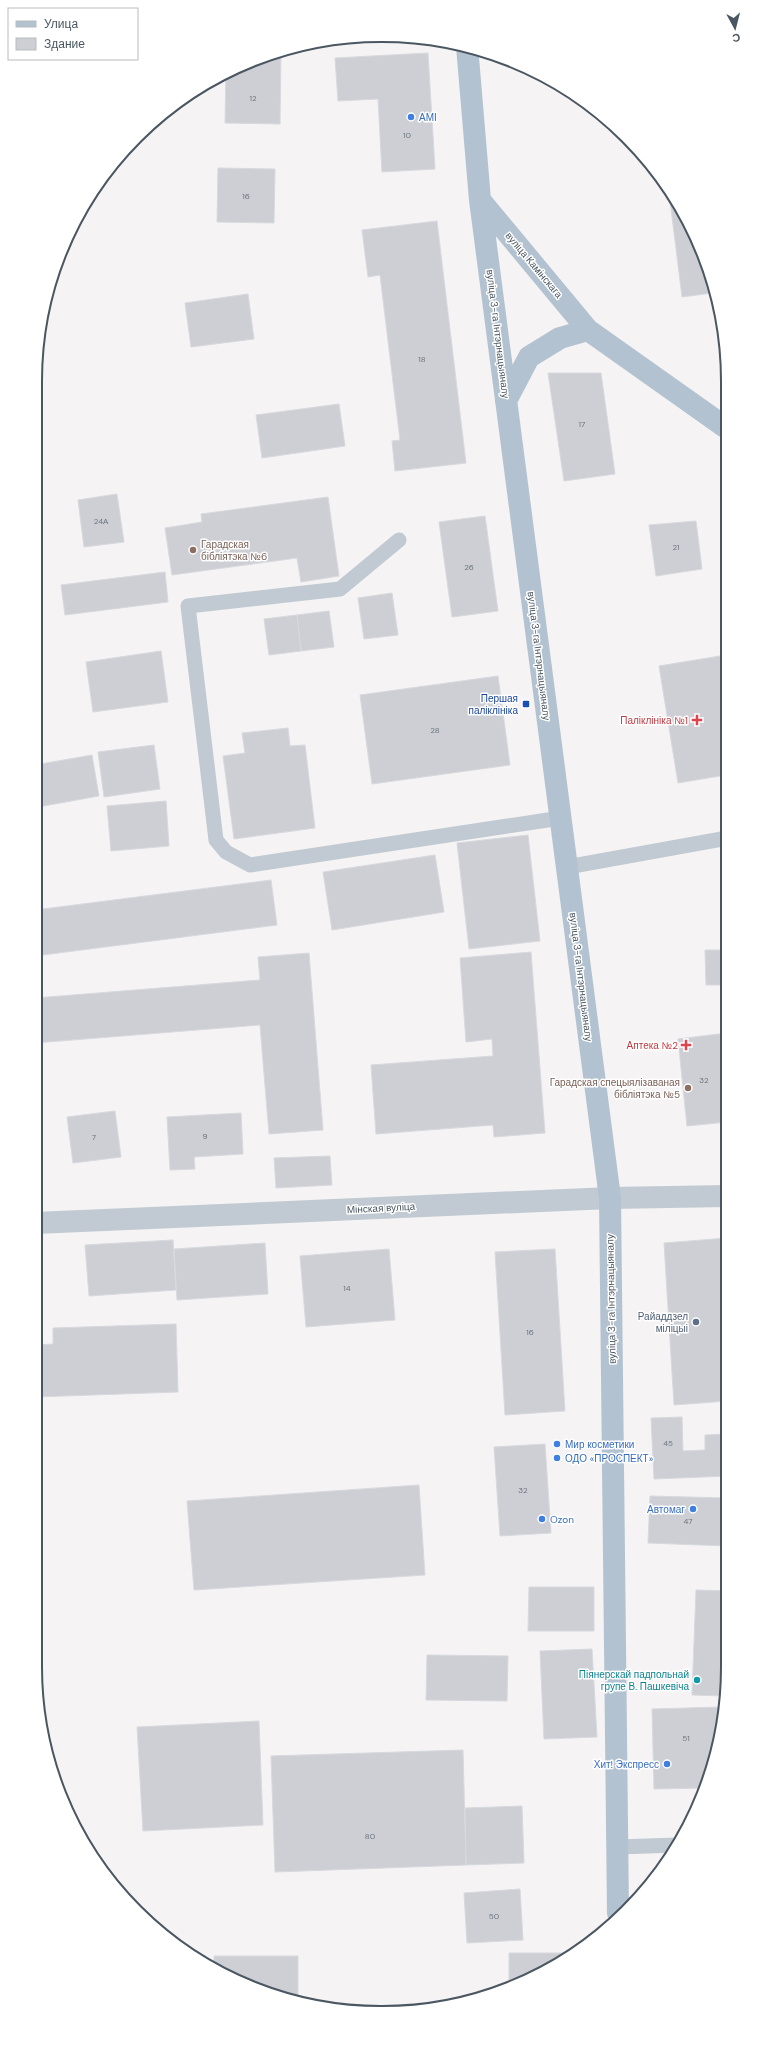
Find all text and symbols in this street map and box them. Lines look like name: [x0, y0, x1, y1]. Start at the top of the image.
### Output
legend: [8, 8, 138, 60]
north arrow: [715, 8, 755, 48]
text: Улица: [44, 16, 78, 32]
text: С: [731, 30, 741, 45]
text: Здание: [44, 36, 85, 52]
house number: 12: [249, 93, 257, 103]
place label: АМІ: [419, 111, 437, 124]
marker: АМІ: [406, 112, 416, 122]
house number: 10: [403, 130, 412, 140]
house number: 16: [242, 191, 250, 201]
street label: вуліца Камінскага: [503, 229, 566, 301]
street label: вуліца 3-га Інтэрнацыяналу: [484, 269, 512, 399]
house number: 18: [418, 354, 426, 364]
house number: 17: [579, 419, 585, 429]
house number: 24А: [94, 516, 109, 526]
place label: Гарадская бібліятэка №6: [201, 538, 267, 563]
house number: 21: [672, 542, 680, 552]
marker: Гарадская бібліятэка №6: [188, 545, 198, 555]
house number: 26: [464, 562, 474, 572]
street label: вуліца 3-га Інтэрнацыяналу: [525, 591, 553, 721]
place label: Першая паліклініка: [469, 692, 518, 717]
marker: Першая паліклініка: [521, 699, 531, 709]
place label: Паліклініка №1: [620, 714, 688, 727]
marker: Паліклініка №1: [691, 714, 703, 726]
house number: 28: [430, 725, 440, 735]
street label: вуліца 3-га Інтэрнацыяналу: [567, 912, 595, 1042]
place label: Аптека №2: [627, 1039, 678, 1052]
marker: Аптека №2: [681, 1040, 691, 1050]
house number: 32: [699, 1075, 709, 1085]
place label: Гарадская спецыялізаваная бібліятэка №5: [550, 1076, 680, 1101]
marker: Гарадская спецыялізаваная бібліятэка №5: [683, 1083, 693, 1093]
house number: 9: [202, 1131, 208, 1141]
house number: 7: [92, 1132, 96, 1142]
street label: Мінская вуліца: [346, 1200, 416, 1216]
street label: вуліца 3-га Інтэрнацыяналу: [603, 1234, 619, 1364]
house number: 14: [343, 1283, 351, 1293]
place label: Райаддзел міліцыі: [638, 1310, 688, 1335]
marker: Райаддзел міліцыі: [691, 1317, 701, 1327]
house number: 16: [526, 1327, 534, 1337]
place label: Мир косметики: [565, 1438, 634, 1451]
house number: 45: [663, 1438, 673, 1448]
marker: Мир косметики: [552, 1439, 562, 1449]
place label: ОДО «ПРОСПЕКТ»: [565, 1452, 654, 1465]
marker: ОДО «ПРОСПЕКТ»: [552, 1453, 562, 1463]
house number: 32: [518, 1485, 528, 1495]
place label: Автомаг: [647, 1503, 685, 1516]
marker: Автомаг: [688, 1504, 698, 1514]
place label: Ozon: [550, 1513, 574, 1526]
marker: Ozon: [537, 1514, 547, 1524]
house number: 47: [683, 1516, 693, 1526]
place label: Піянерскай падпольнай групе В. Пашкевіча: [579, 1668, 689, 1693]
marker: Піянерскай падпольнай групе В. Пашкевіча: [692, 1675, 702, 1685]
house number: 51: [682, 1733, 690, 1743]
place label: Хит! Экспресс: [594, 1758, 659, 1771]
marker: Хит! Экспресс: [662, 1759, 672, 1769]
house number: 80: [365, 1831, 376, 1841]
house number: 50: [489, 1911, 500, 1921]

